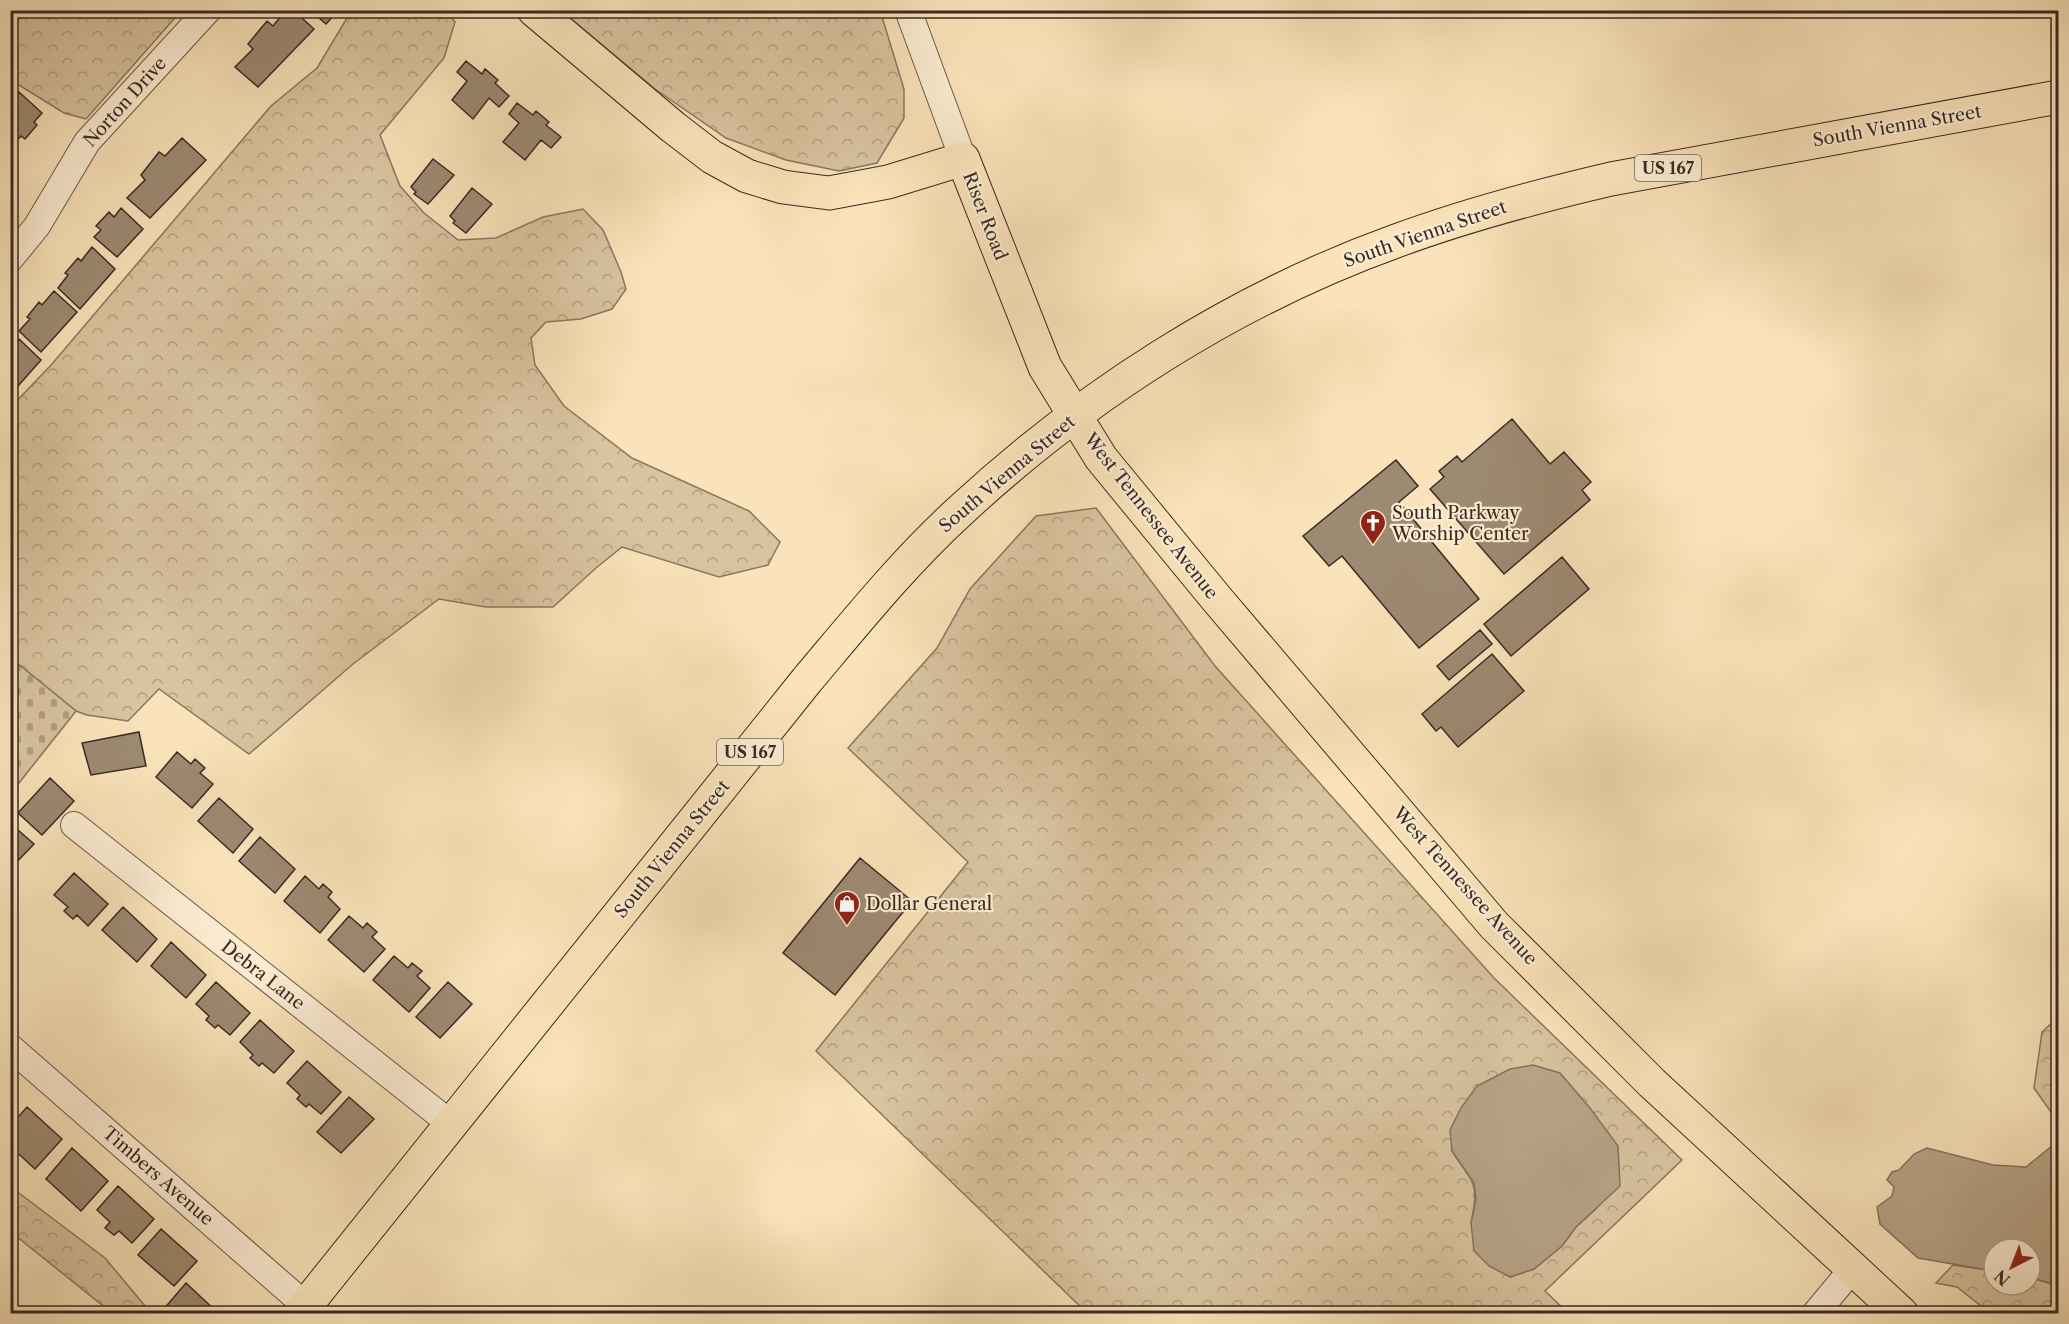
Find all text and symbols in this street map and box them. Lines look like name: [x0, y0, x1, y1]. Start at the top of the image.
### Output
street label: Norton Drive: [79, 53, 171, 151]
street label: South Vienna Street: [1811, 100, 1984, 152]
road number: US 167: [1635, 155, 1701, 181]
street label: Riser Road: [958, 169, 1012, 263]
street label: South Vienna Street: [1341, 196, 1510, 272]
street label: South Vienna Street: [935, 410, 1080, 537]
street label: West Tennessee Avenue: [1079, 428, 1223, 604]
place label: South Parkway Worship Center: [1391, 502, 1529, 545]
church icon: South Parkway Worship Center: [1358, 508, 1388, 546]
road number: US 167: [717, 739, 783, 765]
street label: South Vienna Street: [610, 775, 735, 922]
street label: West Tennessee Avenue: [1388, 802, 1542, 970]
shop icon: Dollar General: [832, 889, 862, 927]
place label: Dollar General: [866, 893, 992, 915]
street label: Debra Lane: [217, 936, 309, 1014]
street label: Timbers Avenue: [98, 1122, 218, 1230]
north arrow: [1982, 1237, 2042, 1297]
text: N: [1990, 1266, 2014, 1290]

